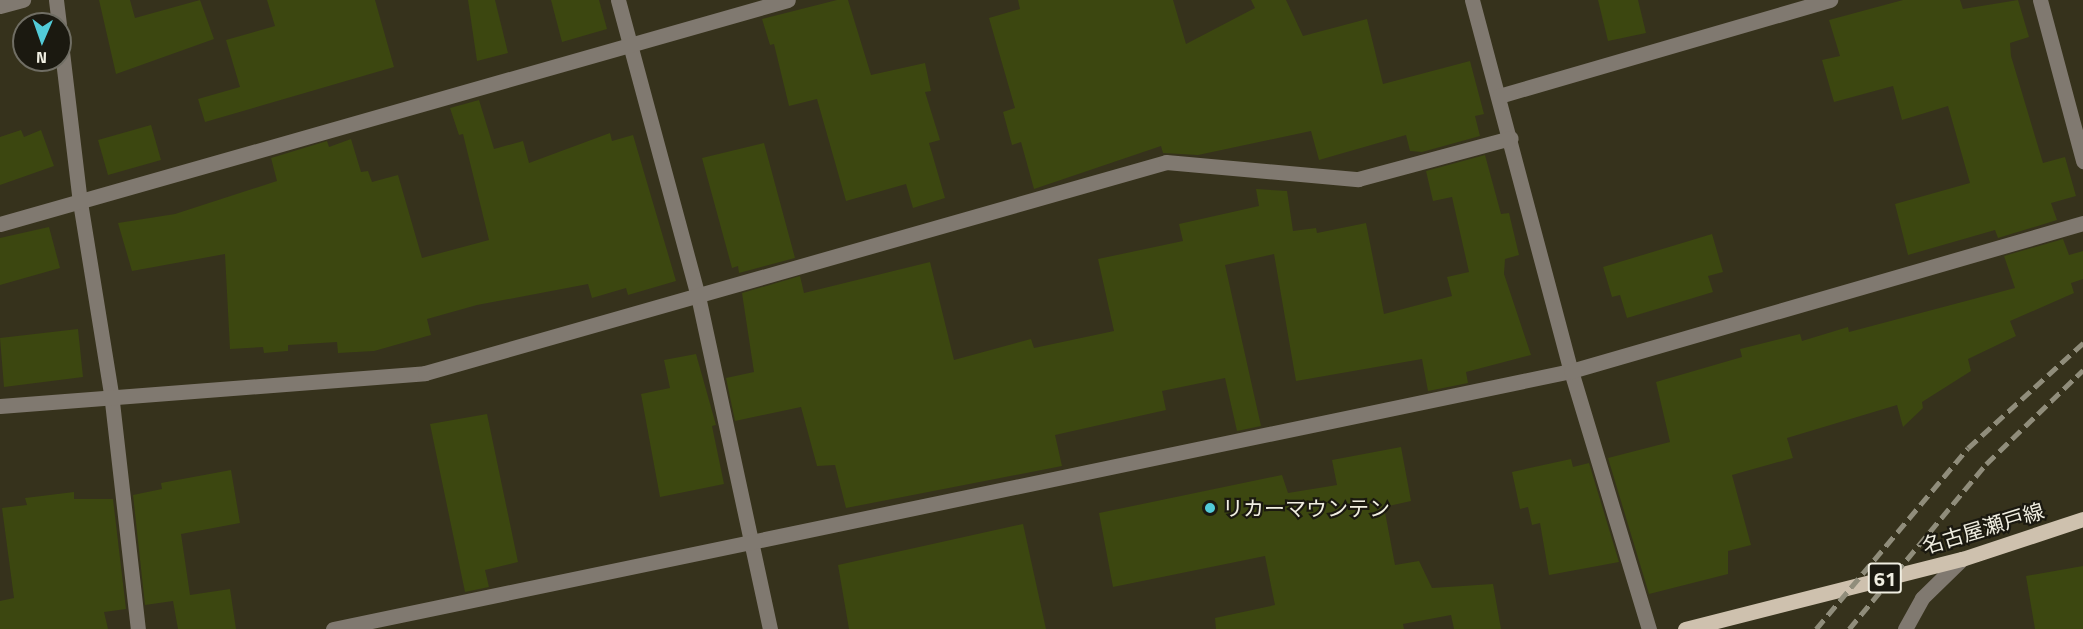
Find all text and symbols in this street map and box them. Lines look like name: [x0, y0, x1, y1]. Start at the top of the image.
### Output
north arrow: [12, 12, 72, 72]
text: N: [35, 46, 47, 70]
place label: リカーマウンテン: [1222, 495, 1390, 521]
street label: 名古屋瀬戸線: [1919, 498, 2047, 558]
marker: リカーマウンテン: [1203, 501, 1217, 515]
road number: 61: [1867, 561, 1903, 595]

